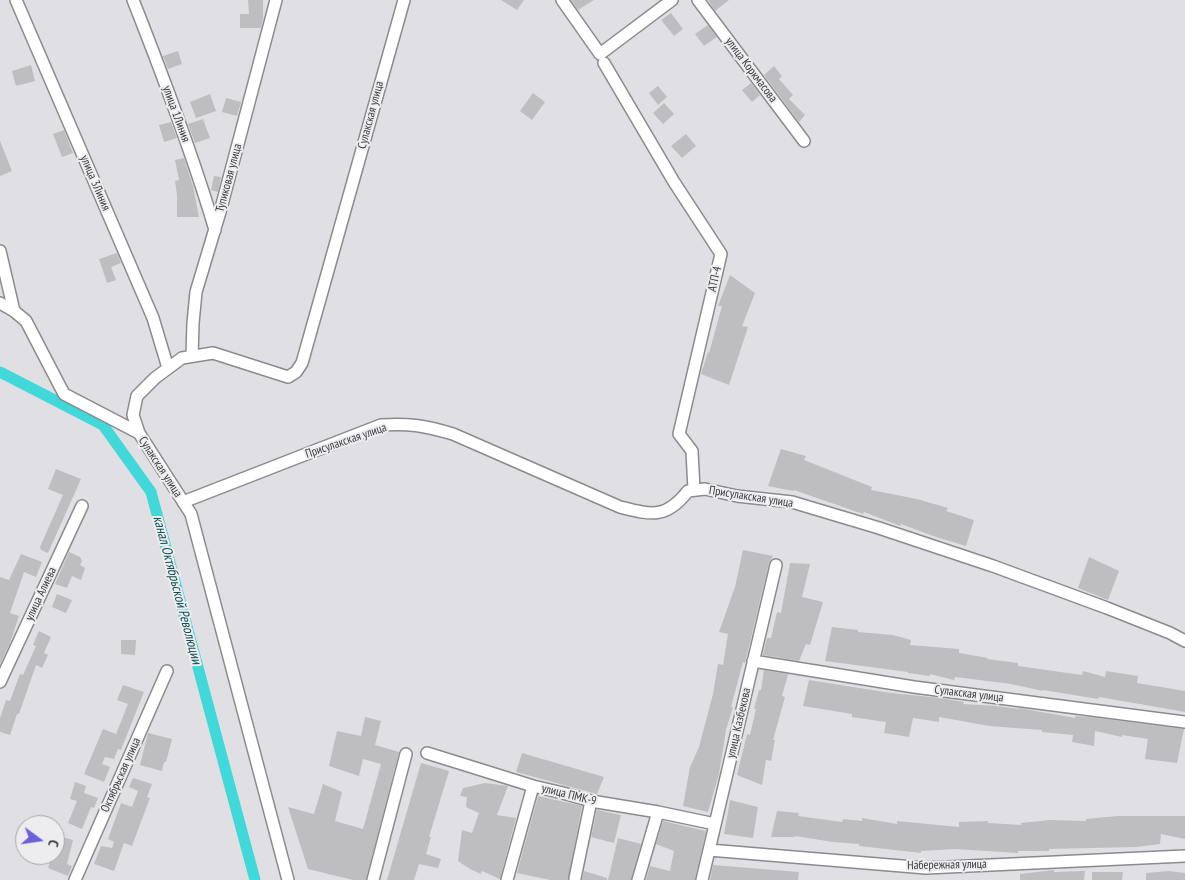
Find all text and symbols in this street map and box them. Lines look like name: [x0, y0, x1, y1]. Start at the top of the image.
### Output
street label: улица Коркмасова: [722, 35, 780, 105]
street label: Сулакская улица: [355, 80, 387, 150]
street label: улица 1Линия: [159, 84, 193, 144]
street label: Тупиковая улица: [213, 142, 245, 214]
street label: улица 3Линия: [77, 153, 113, 213]
street label: АТП-4: [705, 265, 725, 293]
street label: Присулакская улица: [303, 420, 389, 462]
street label: Сулакская улица: [135, 434, 185, 500]
street label: Присулакская улица: [708, 483, 794, 511]
water label: канал Октябрьской Революции: [149, 514, 205, 666]
street label: улица Алиева: [22, 565, 60, 623]
street label: Сулакская улица: [934, 683, 1004, 705]
street label: улица Казбекова: [724, 687, 754, 759]
street label: Октябрьская улица: [98, 736, 144, 814]
street label: улица ПМК-9: [540, 781, 598, 809]
north arrow: [15, 815, 65, 865]
text: С: [44, 838, 63, 849]
street label: Набережная улица: [907, 857, 987, 873]

